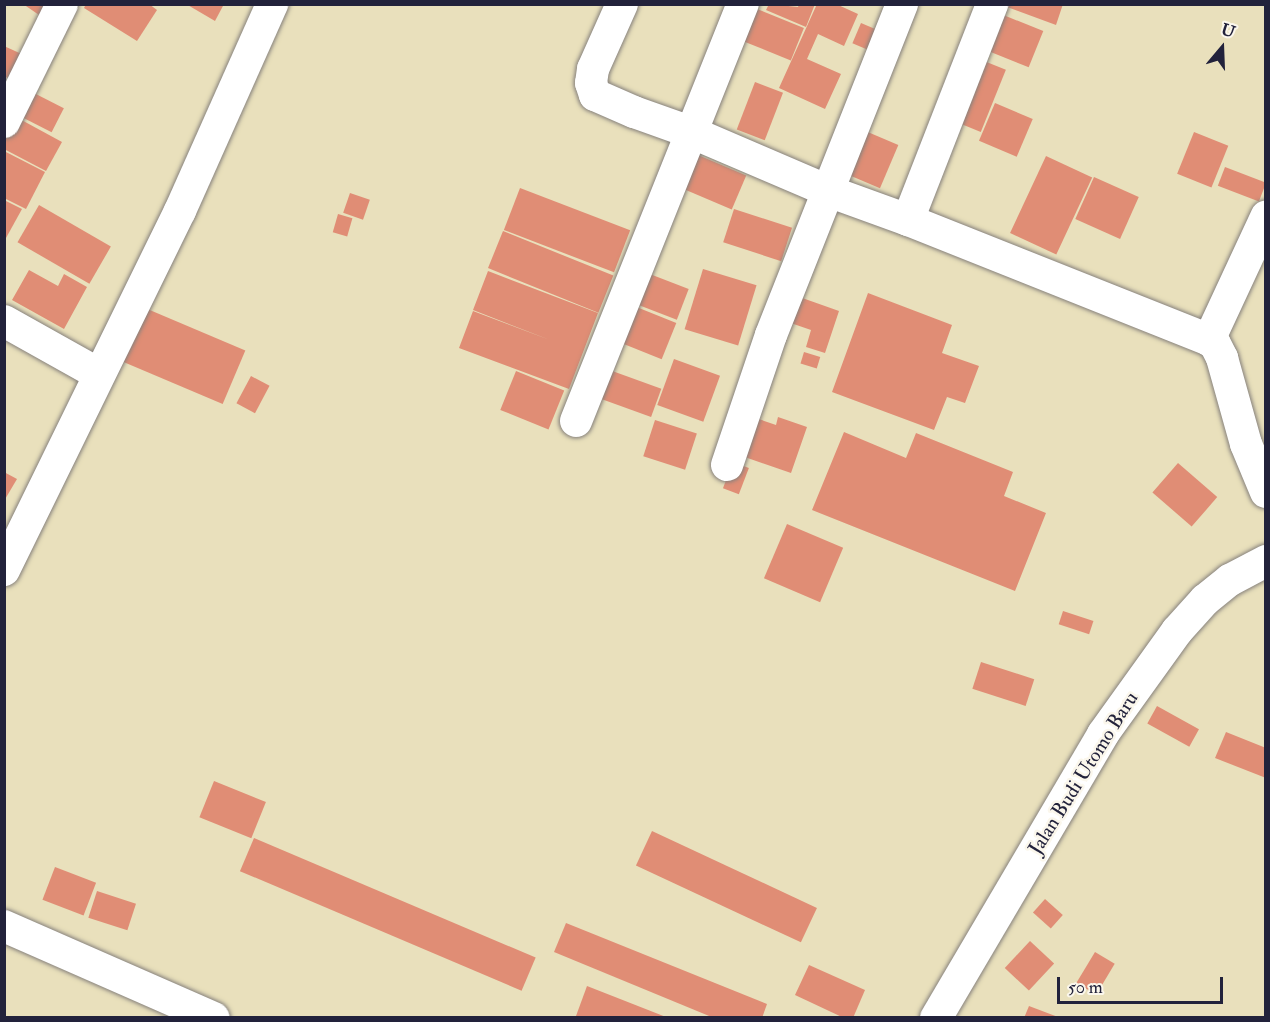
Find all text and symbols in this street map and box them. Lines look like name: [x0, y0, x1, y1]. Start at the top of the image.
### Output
north arrow: [1192, 18, 1252, 78]
text: U: [1218, 19, 1237, 43]
street label: Jalan Budi Utomo Baru: [1023, 687, 1143, 859]
scale bar: [1060, 965, 1226, 1003]
text: 50 m: [1068, 976, 1103, 999]

